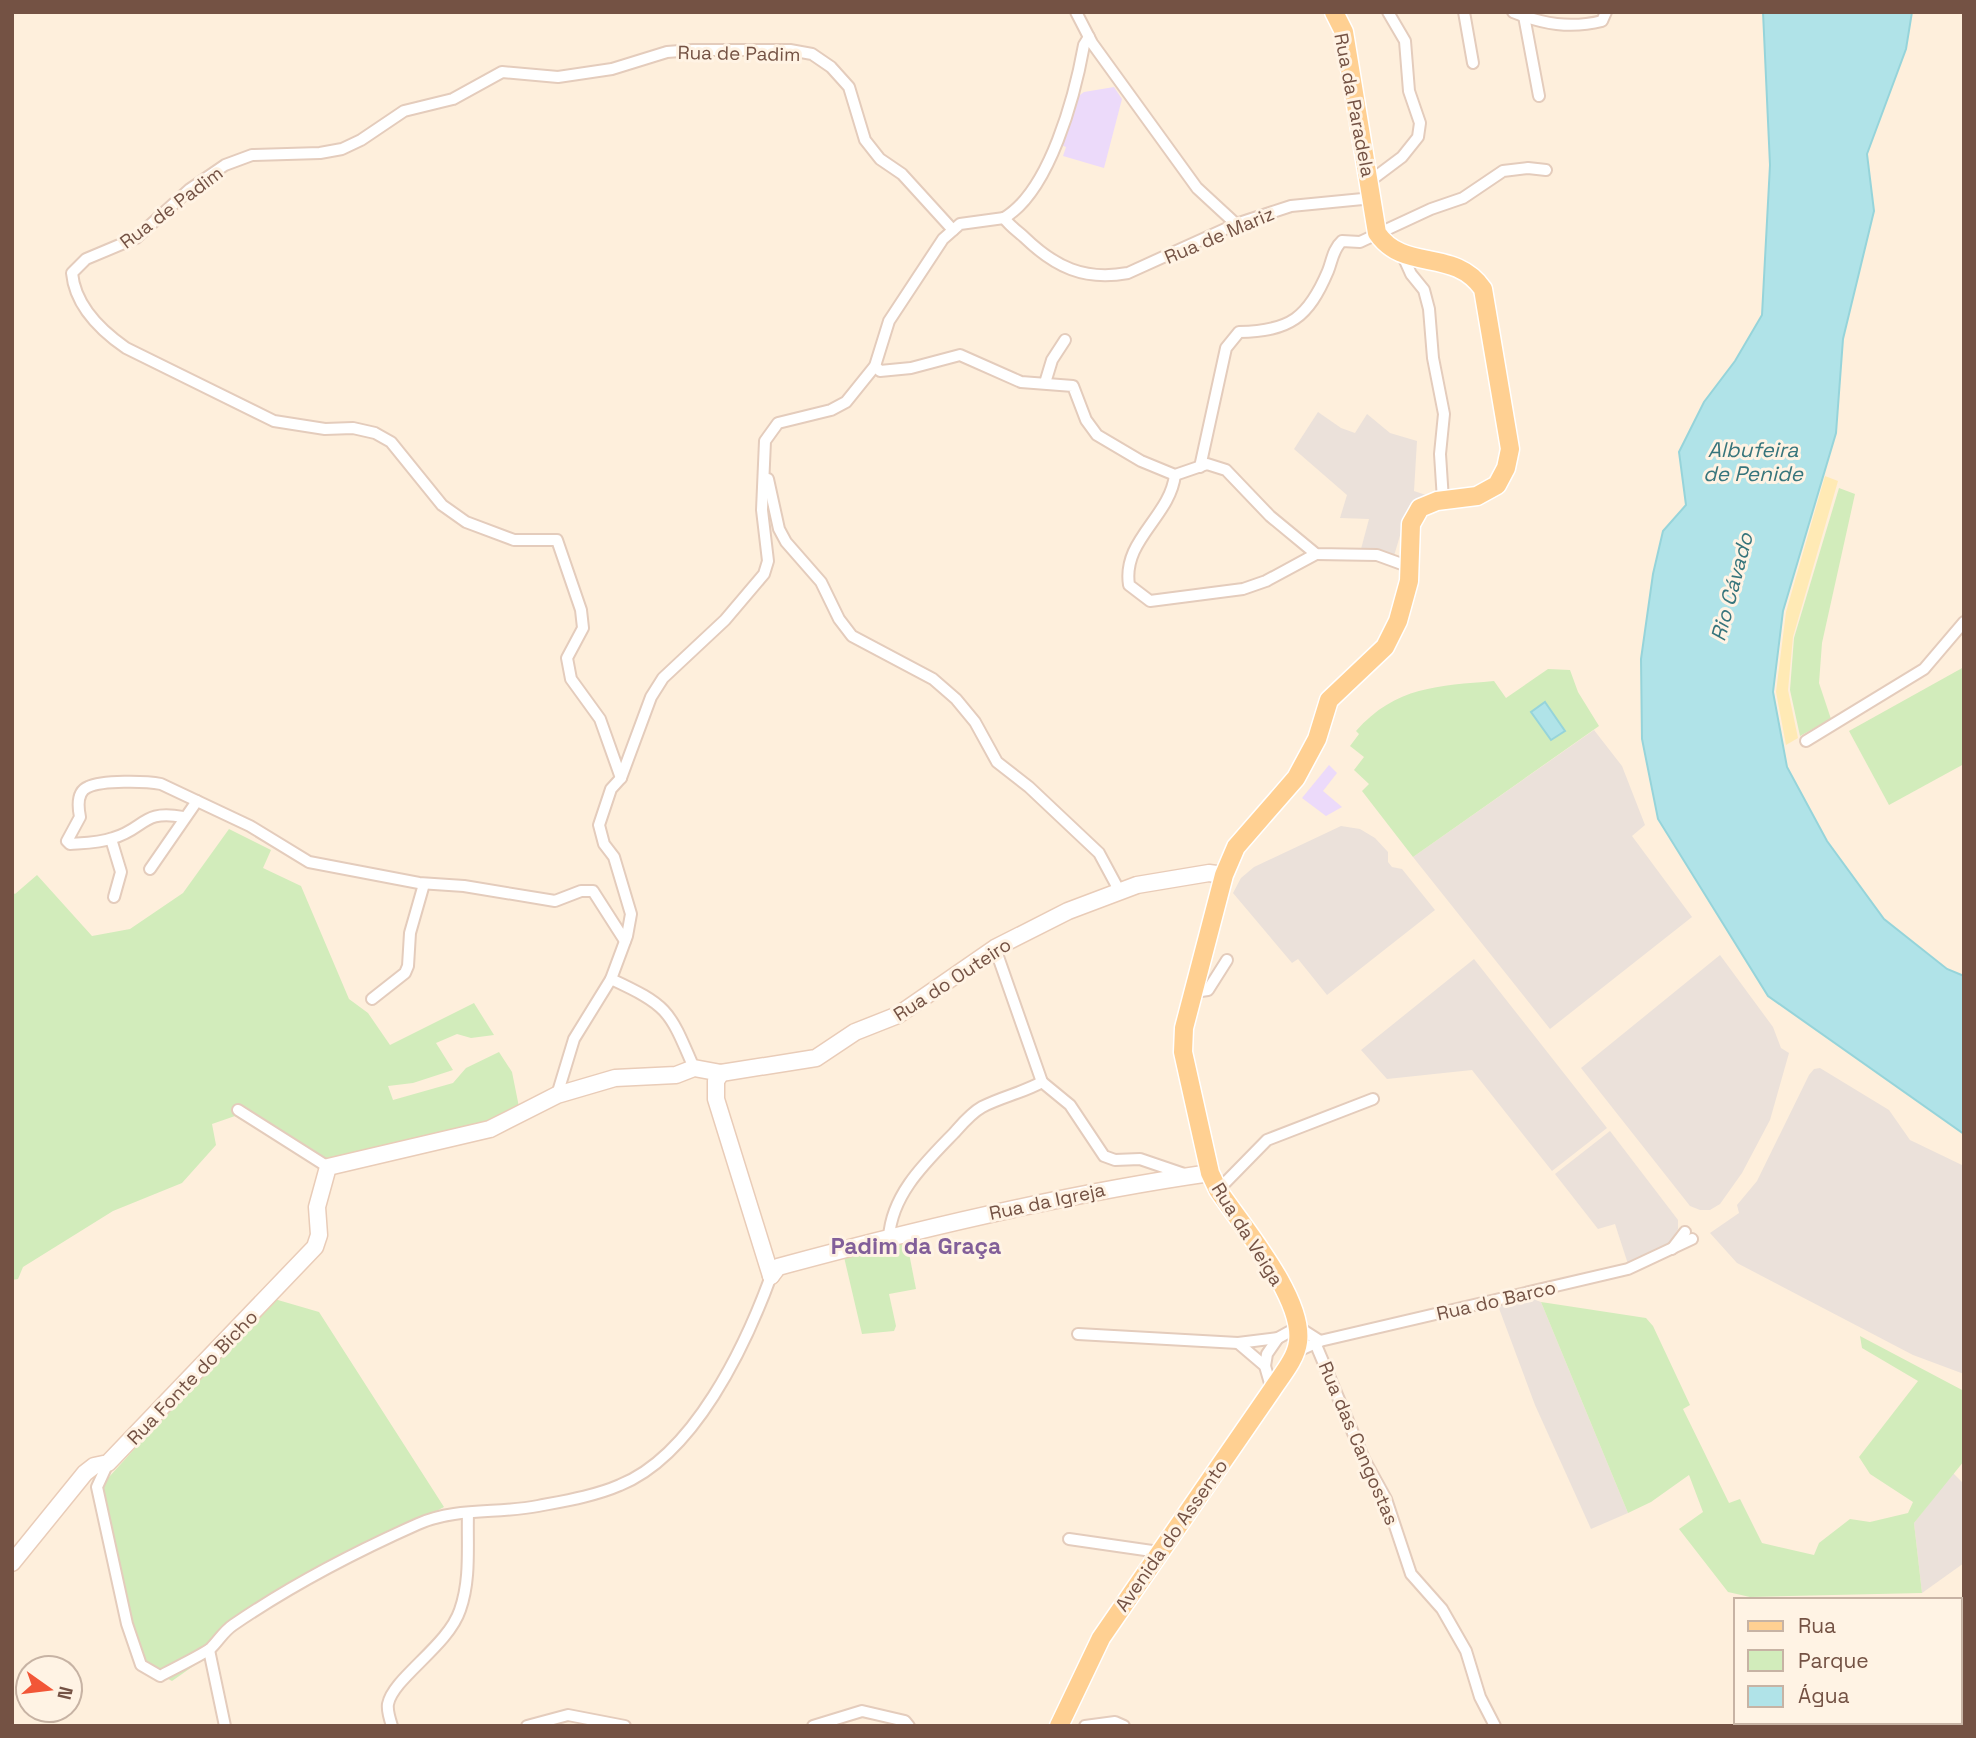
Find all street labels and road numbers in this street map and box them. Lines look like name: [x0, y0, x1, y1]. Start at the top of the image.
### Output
street label: Rua da Paradela: [1328, 31, 1381, 179]
street label: Rua de Padim: [677, 40, 801, 67]
street label: Rua de Padim: [115, 160, 228, 254]
street label: Rua de Mariz: [1161, 201, 1278, 270]
street label: Rua do Outeiro: [889, 932, 1016, 1027]
street label: Rua da Igreja: [987, 1177, 1107, 1226]
street label: Rua da Veiga: [1206, 1178, 1289, 1291]
street label: Rua do Barco: [1434, 1275, 1558, 1326]
street label: Rua Fonte do Bicho: [122, 1305, 263, 1450]
street label: Rua das Cangostas: [1313, 1358, 1404, 1529]
street label: Avenida do Assento: [1109, 1454, 1233, 1616]

